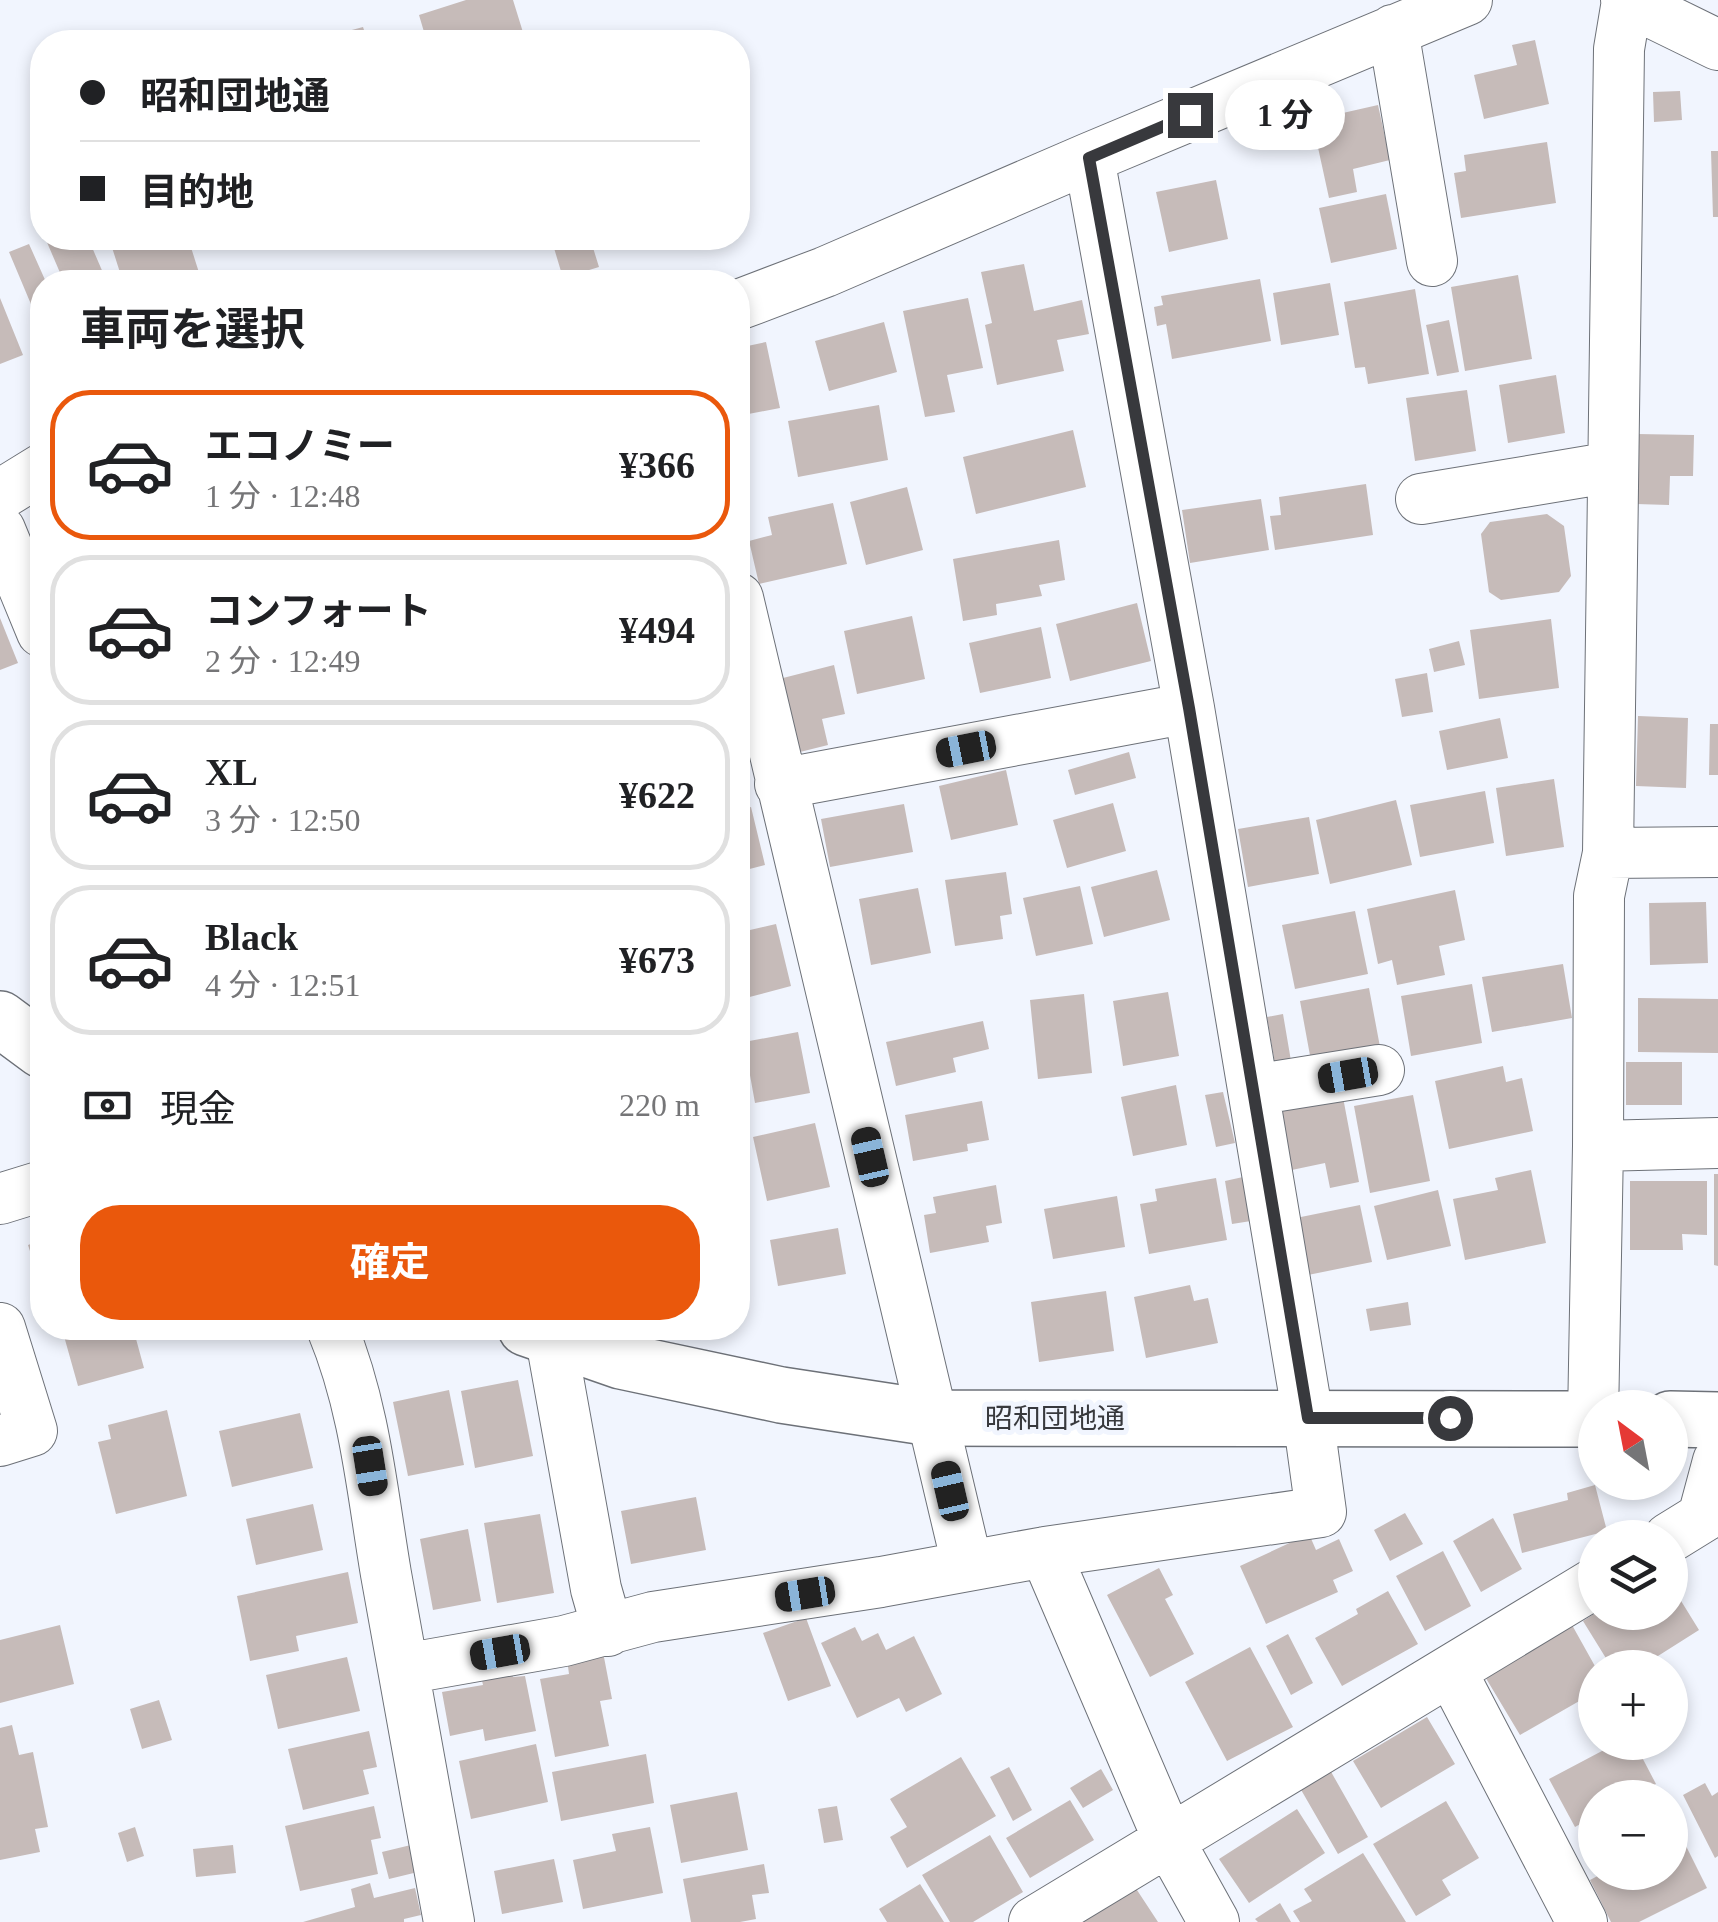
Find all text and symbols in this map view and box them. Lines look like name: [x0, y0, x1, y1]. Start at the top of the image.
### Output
text: 昭和団地通: [140, 75, 330, 117]
callout: 1 分: [1225, 80, 1345, 150]
route end: [1168, 93, 1213, 138]
text: 1 分: [1257, 97, 1313, 133]
text: 目的地: [140, 171, 254, 213]
text: 車両を選択: [80, 305, 305, 355]
icon: car: [85, 420, 175, 510]
text: エコノミー: [205, 425, 395, 467]
text: ¥366: [619, 444, 695, 486]
text: 1 分 · 12:48: [205, 478, 361, 514]
icon: car: [85, 585, 175, 675]
text: コンフォート: [205, 590, 432, 632]
text: ¥494: [619, 609, 695, 651]
text: 2 分 · 12:49: [205, 643, 361, 679]
car: [934, 729, 998, 769]
icon: car: [85, 750, 175, 840]
text: XL: [205, 751, 258, 793]
text: ¥622: [619, 774, 695, 816]
text: 3 分 · 12:50: [205, 802, 361, 838]
icon: car: [85, 915, 175, 1005]
text: Black: [205, 916, 298, 958]
text: ¥673: [619, 939, 695, 981]
text: 4 分 · 12:51: [205, 967, 361, 1003]
car: [1316, 1055, 1380, 1095]
icon: cash: [80, 1078, 135, 1133]
text: 220 m: [619, 1087, 700, 1123]
text: 現金: [160, 1088, 236, 1130]
car: [849, 1124, 891, 1190]
button: 確定: [80, 1205, 700, 1320]
north arrow: [1578, 1390, 1688, 1500]
map controls: [1578, 1390, 1688, 1890]
route start: [1428, 1396, 1473, 1441]
street label: 昭和団地通: [985, 1403, 1125, 1434]
car: [350, 1434, 390, 1498]
car: [929, 1458, 971, 1524]
button: layers: [1578, 1520, 1688, 1630]
car: [773, 1574, 837, 1614]
car: [468, 1632, 532, 1672]
button: +: [1578, 1650, 1688, 1760]
button: −: [1578, 1780, 1688, 1890]

